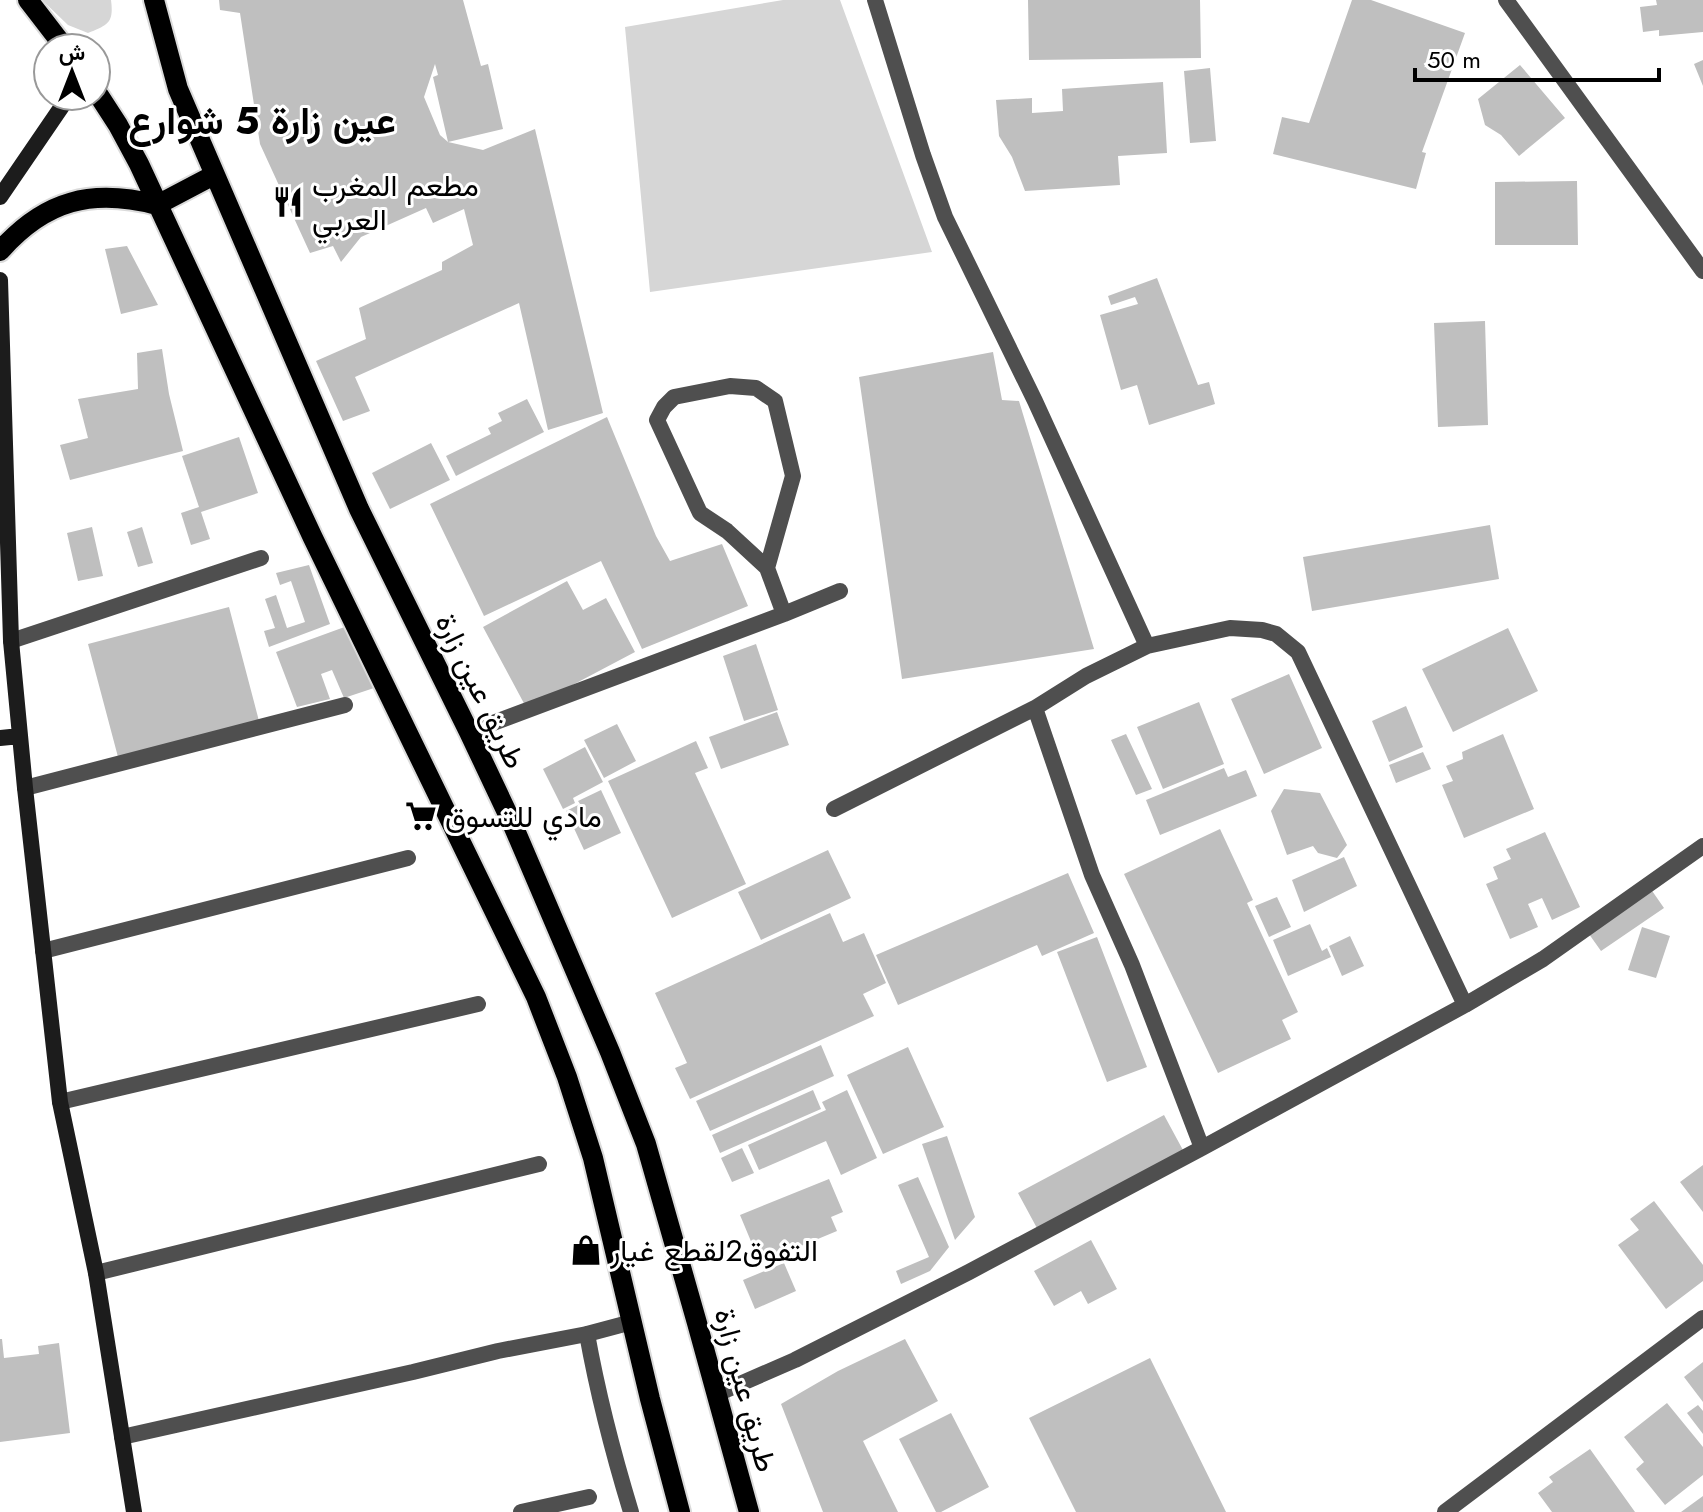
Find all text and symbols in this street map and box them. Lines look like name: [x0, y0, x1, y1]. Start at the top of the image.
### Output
north arrow: [32, 32, 112, 112]
scale bar: [1415, 32, 1659, 82]
text: ش: [59, 36, 85, 68]
text: 50 m: [1427, 42, 1481, 77]
district label: عين زارة 5 شوارع: [128, 93, 396, 148]
place label: مطعم المغرب العربي: [312, 164, 479, 244]
restaurant icon: مطعم المغرب العربي: [271, 185, 305, 219]
street label: طريق عين زارة: [425, 606, 537, 776]
place label: مادي للتسوق: [445, 795, 602, 841]
supermarket icon: مادي للتسوق: [404, 799, 438, 833]
place label: التفوق2لقطع غيار: [609, 1229, 818, 1272]
shop icon: التفوق2لقطع غيار: [569, 1233, 603, 1267]
street label: طريق عين زارة: [704, 1303, 788, 1477]

